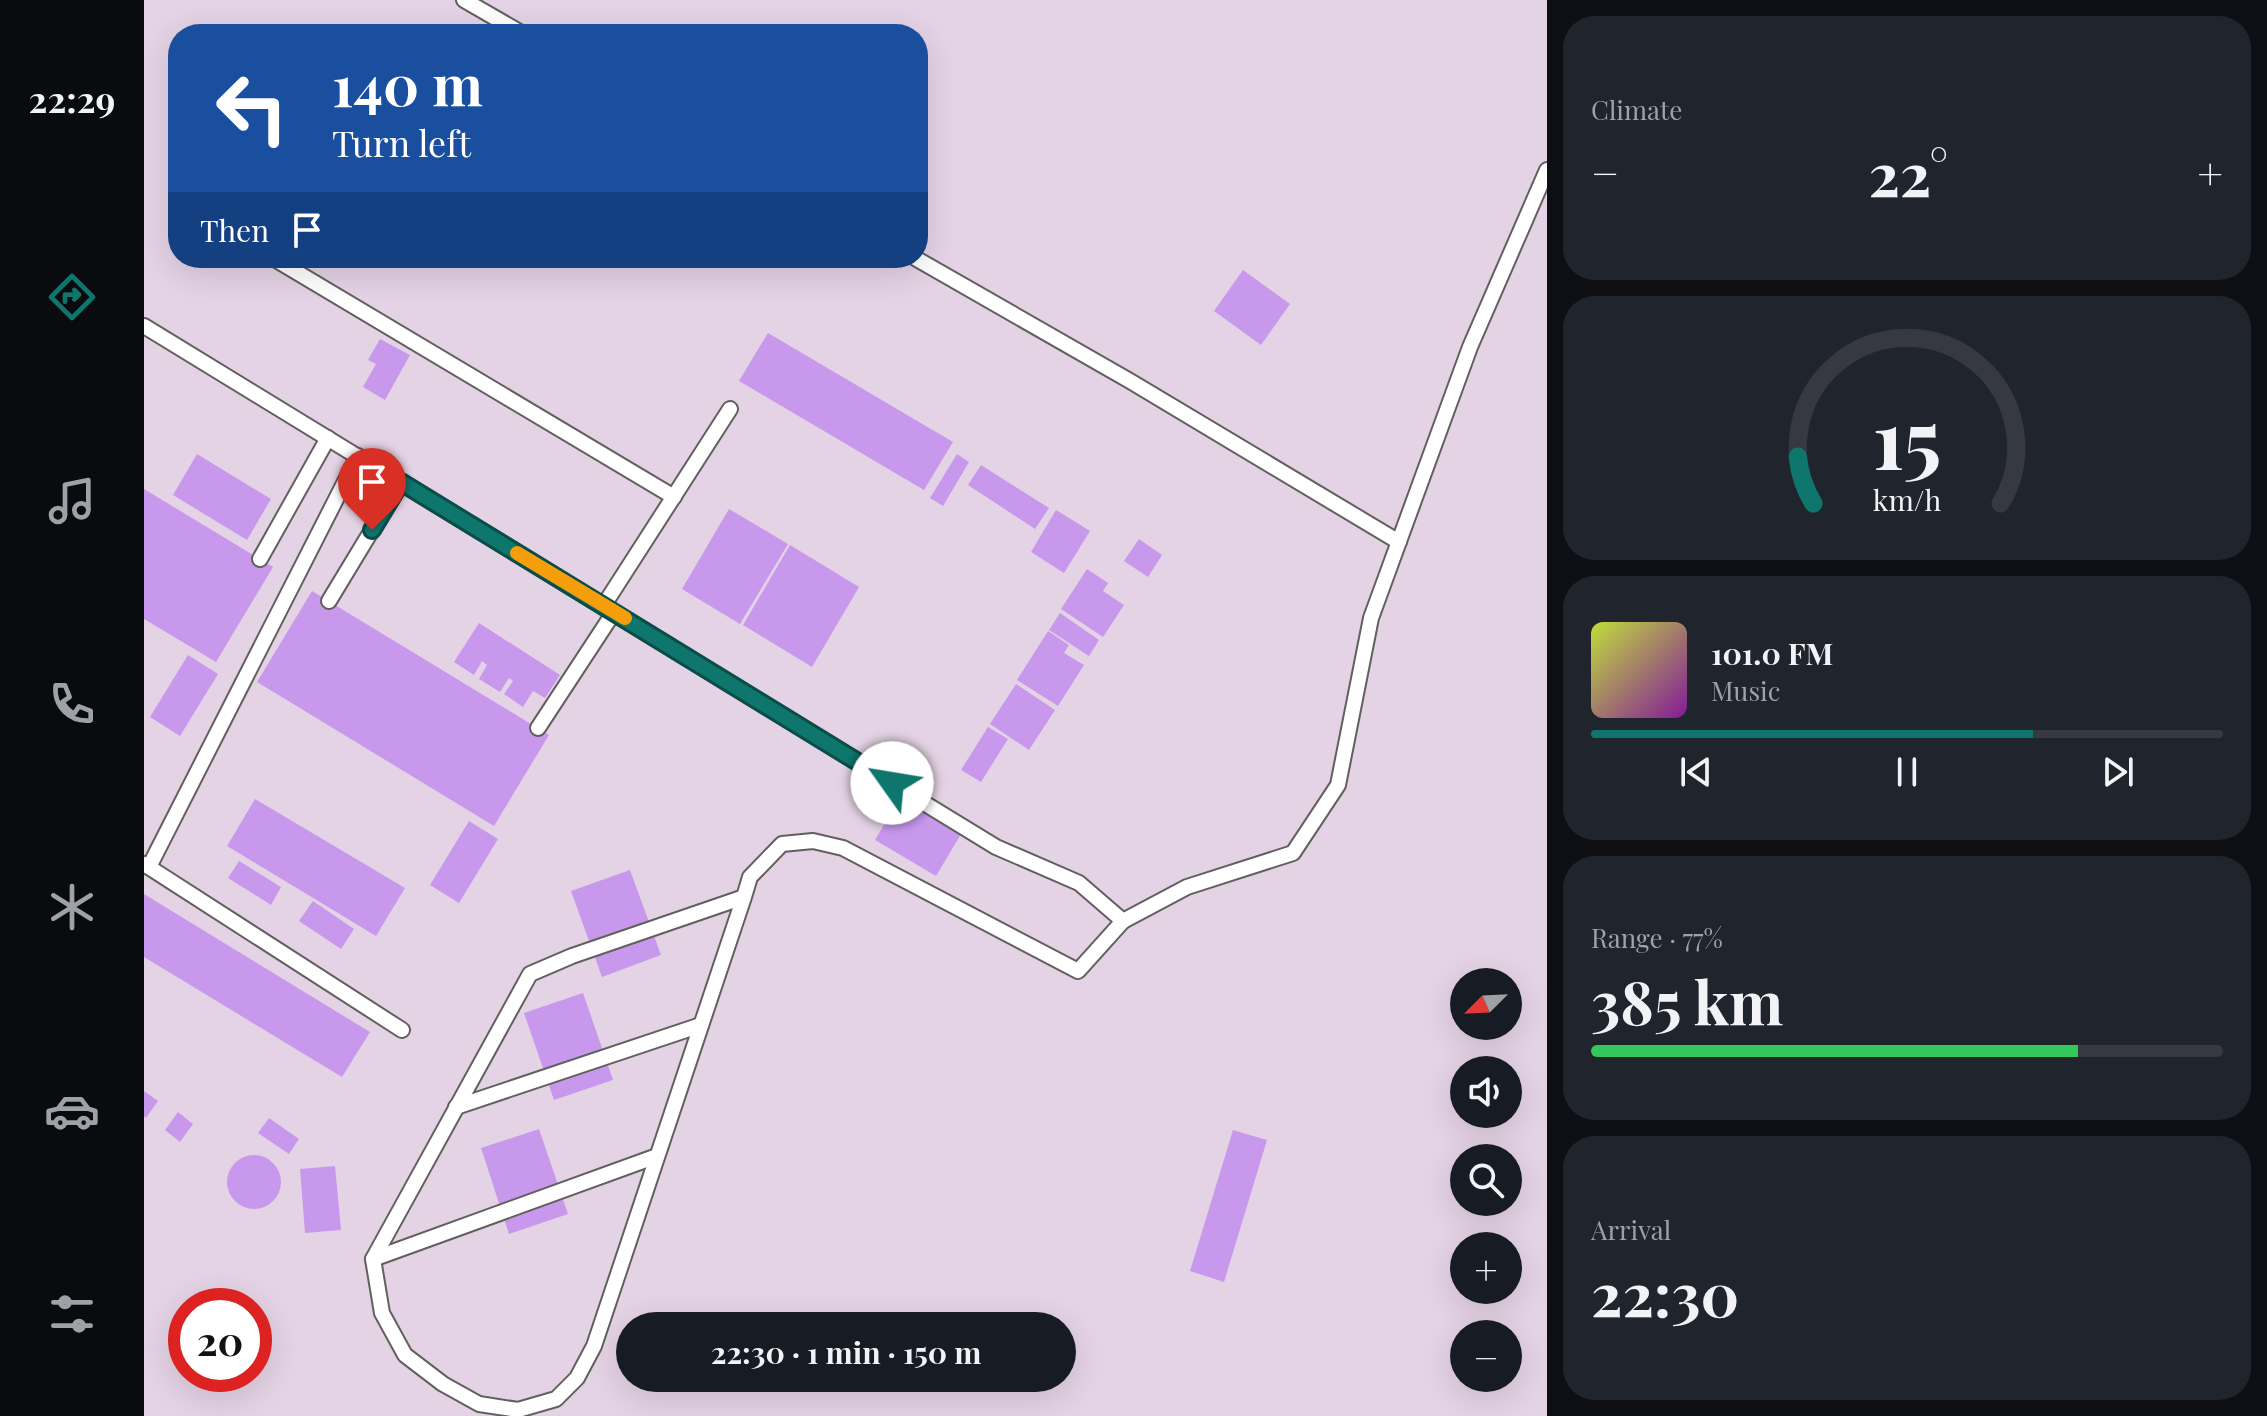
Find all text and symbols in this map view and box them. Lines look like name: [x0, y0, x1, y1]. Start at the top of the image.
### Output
text: 140 m: [332, 46, 483, 121]
icon: left: [200, 56, 304, 160]
text: 22:29: [29, 74, 115, 122]
text: Climate: [1591, 92, 1682, 127]
text: Turn left: [332, 118, 471, 166]
text: 22°: [1868, 132, 1948, 212]
text: −: [1591, 142, 1619, 201]
text: +: [2197, 142, 2223, 201]
icon: arrive: [285, 208, 329, 252]
text: Then: [200, 210, 269, 250]
icon: directions: [44, 269, 100, 325]
text: 15: [1872, 380, 1942, 491]
pin: [338, 448, 406, 530]
icon: arrive: [350, 460, 394, 504]
icon: music: [44, 473, 100, 529]
text: km/h: [1873, 480, 1941, 518]
text: 101.0 FM: [1711, 633, 1833, 673]
text: Music: [1711, 673, 1780, 708]
icon: phone: [44, 676, 100, 732]
position arrow: [850, 741, 934, 825]
icon: previous: [1674, 750, 1718, 794]
icon: pause: [1885, 750, 1929, 794]
icon: next: [2096, 750, 2140, 794]
icon: climate: [44, 879, 100, 935]
text: Range · 77%: [1591, 920, 1723, 955]
text: 385 km: [1591, 960, 1783, 1040]
north arrow: [1450, 968, 1522, 1040]
map controls: [1450, 968, 1522, 1392]
button: sound: [1450, 1056, 1522, 1128]
icon: car: [44, 1083, 100, 1139]
button: search: [1450, 1144, 1522, 1216]
text: Arrival: [1591, 1212, 1671, 1247]
button: +: [1450, 1232, 1522, 1304]
text: 22:30: [1591, 1252, 1739, 1332]
icon: filters: [44, 1286, 100, 1342]
speed limit sign: 20: [168, 1288, 272, 1392]
button: −: [1450, 1320, 1522, 1392]
text: 22:30 · 1 min · 150 m: [711, 1332, 981, 1372]

